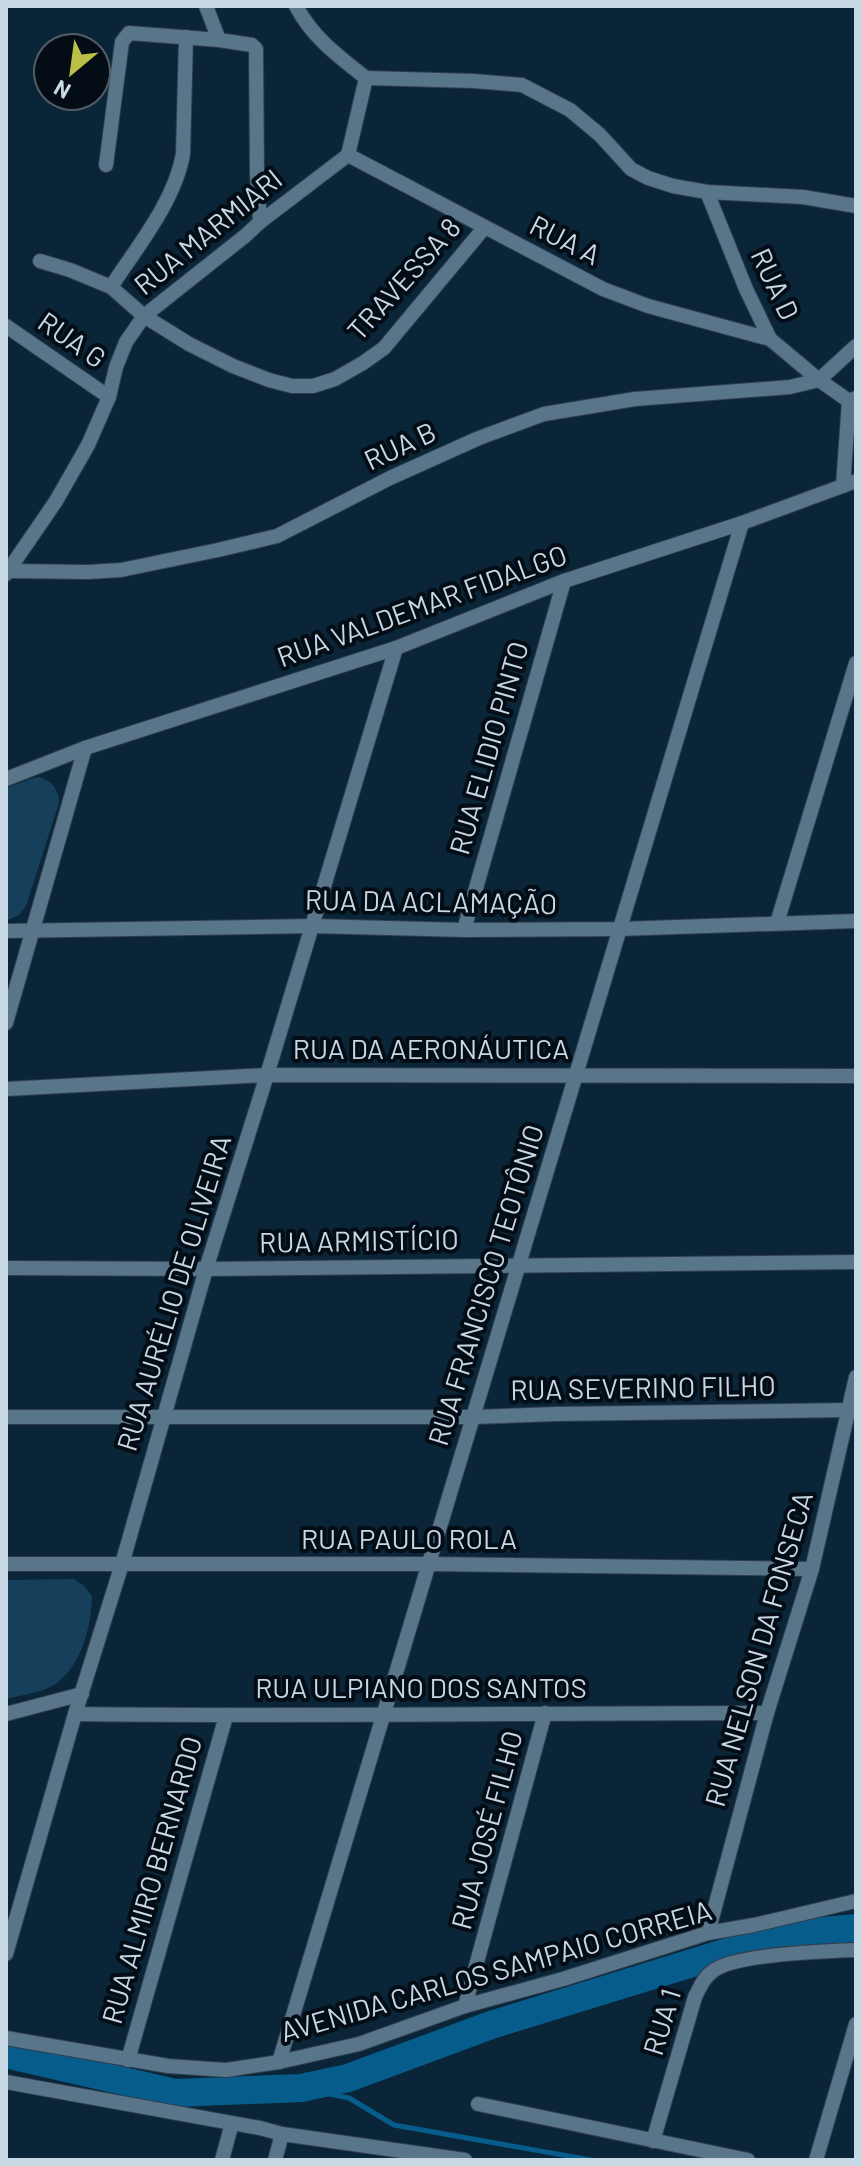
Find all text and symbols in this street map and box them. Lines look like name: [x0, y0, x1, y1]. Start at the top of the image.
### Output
north arrow: [32, 32, 112, 112]
text: N: [49, 75, 75, 105]
street label: RUA MARMIARI: [127, 161, 288, 301]
street label: RUA A: [524, 207, 606, 271]
street label: TRAVESSA 8: [340, 210, 467, 346]
street label: RUA D: [745, 242, 807, 325]
street label: RUA G: [32, 304, 113, 375]
street label: RUA B: [358, 414, 441, 476]
street label: RUA VALDEMAR FIDALGO: [272, 537, 571, 673]
street label: RUA ELIDIO PINTO: [441, 637, 535, 858]
street label: RUA DA ACLAMAÇÃO: [305, 882, 557, 920]
street label: RUA DA AERONÁUTICA: [293, 1031, 569, 1065]
street label: RUA FRANCISCO TEOTÔNIO: [420, 1120, 550, 1449]
street label: RUA AURÉLIO DE OLIVEIRA: [109, 1131, 237, 1455]
street label: RUA ARMISTÍCIO: [259, 1221, 459, 1259]
street label: RUA SEVERINO FILHO: [510, 1368, 776, 1406]
street label: RUA NELSON DA FONSECA: [697, 1487, 819, 1810]
street label: RUA PAULO ROLA: [301, 1521, 517, 1555]
street label: RUA ULPIANO DOS SANTOS: [255, 1670, 587, 1704]
street label: RUA JOSÉ FILHO: [443, 1727, 529, 1933]
street label: RUA ALMIRO BERNARDO: [94, 1732, 208, 2027]
street label: AVENIDA CARLOS SAMPAIO CORREIA: [276, 1892, 715, 2048]
street label: RUA 1: [635, 1984, 687, 2059]

